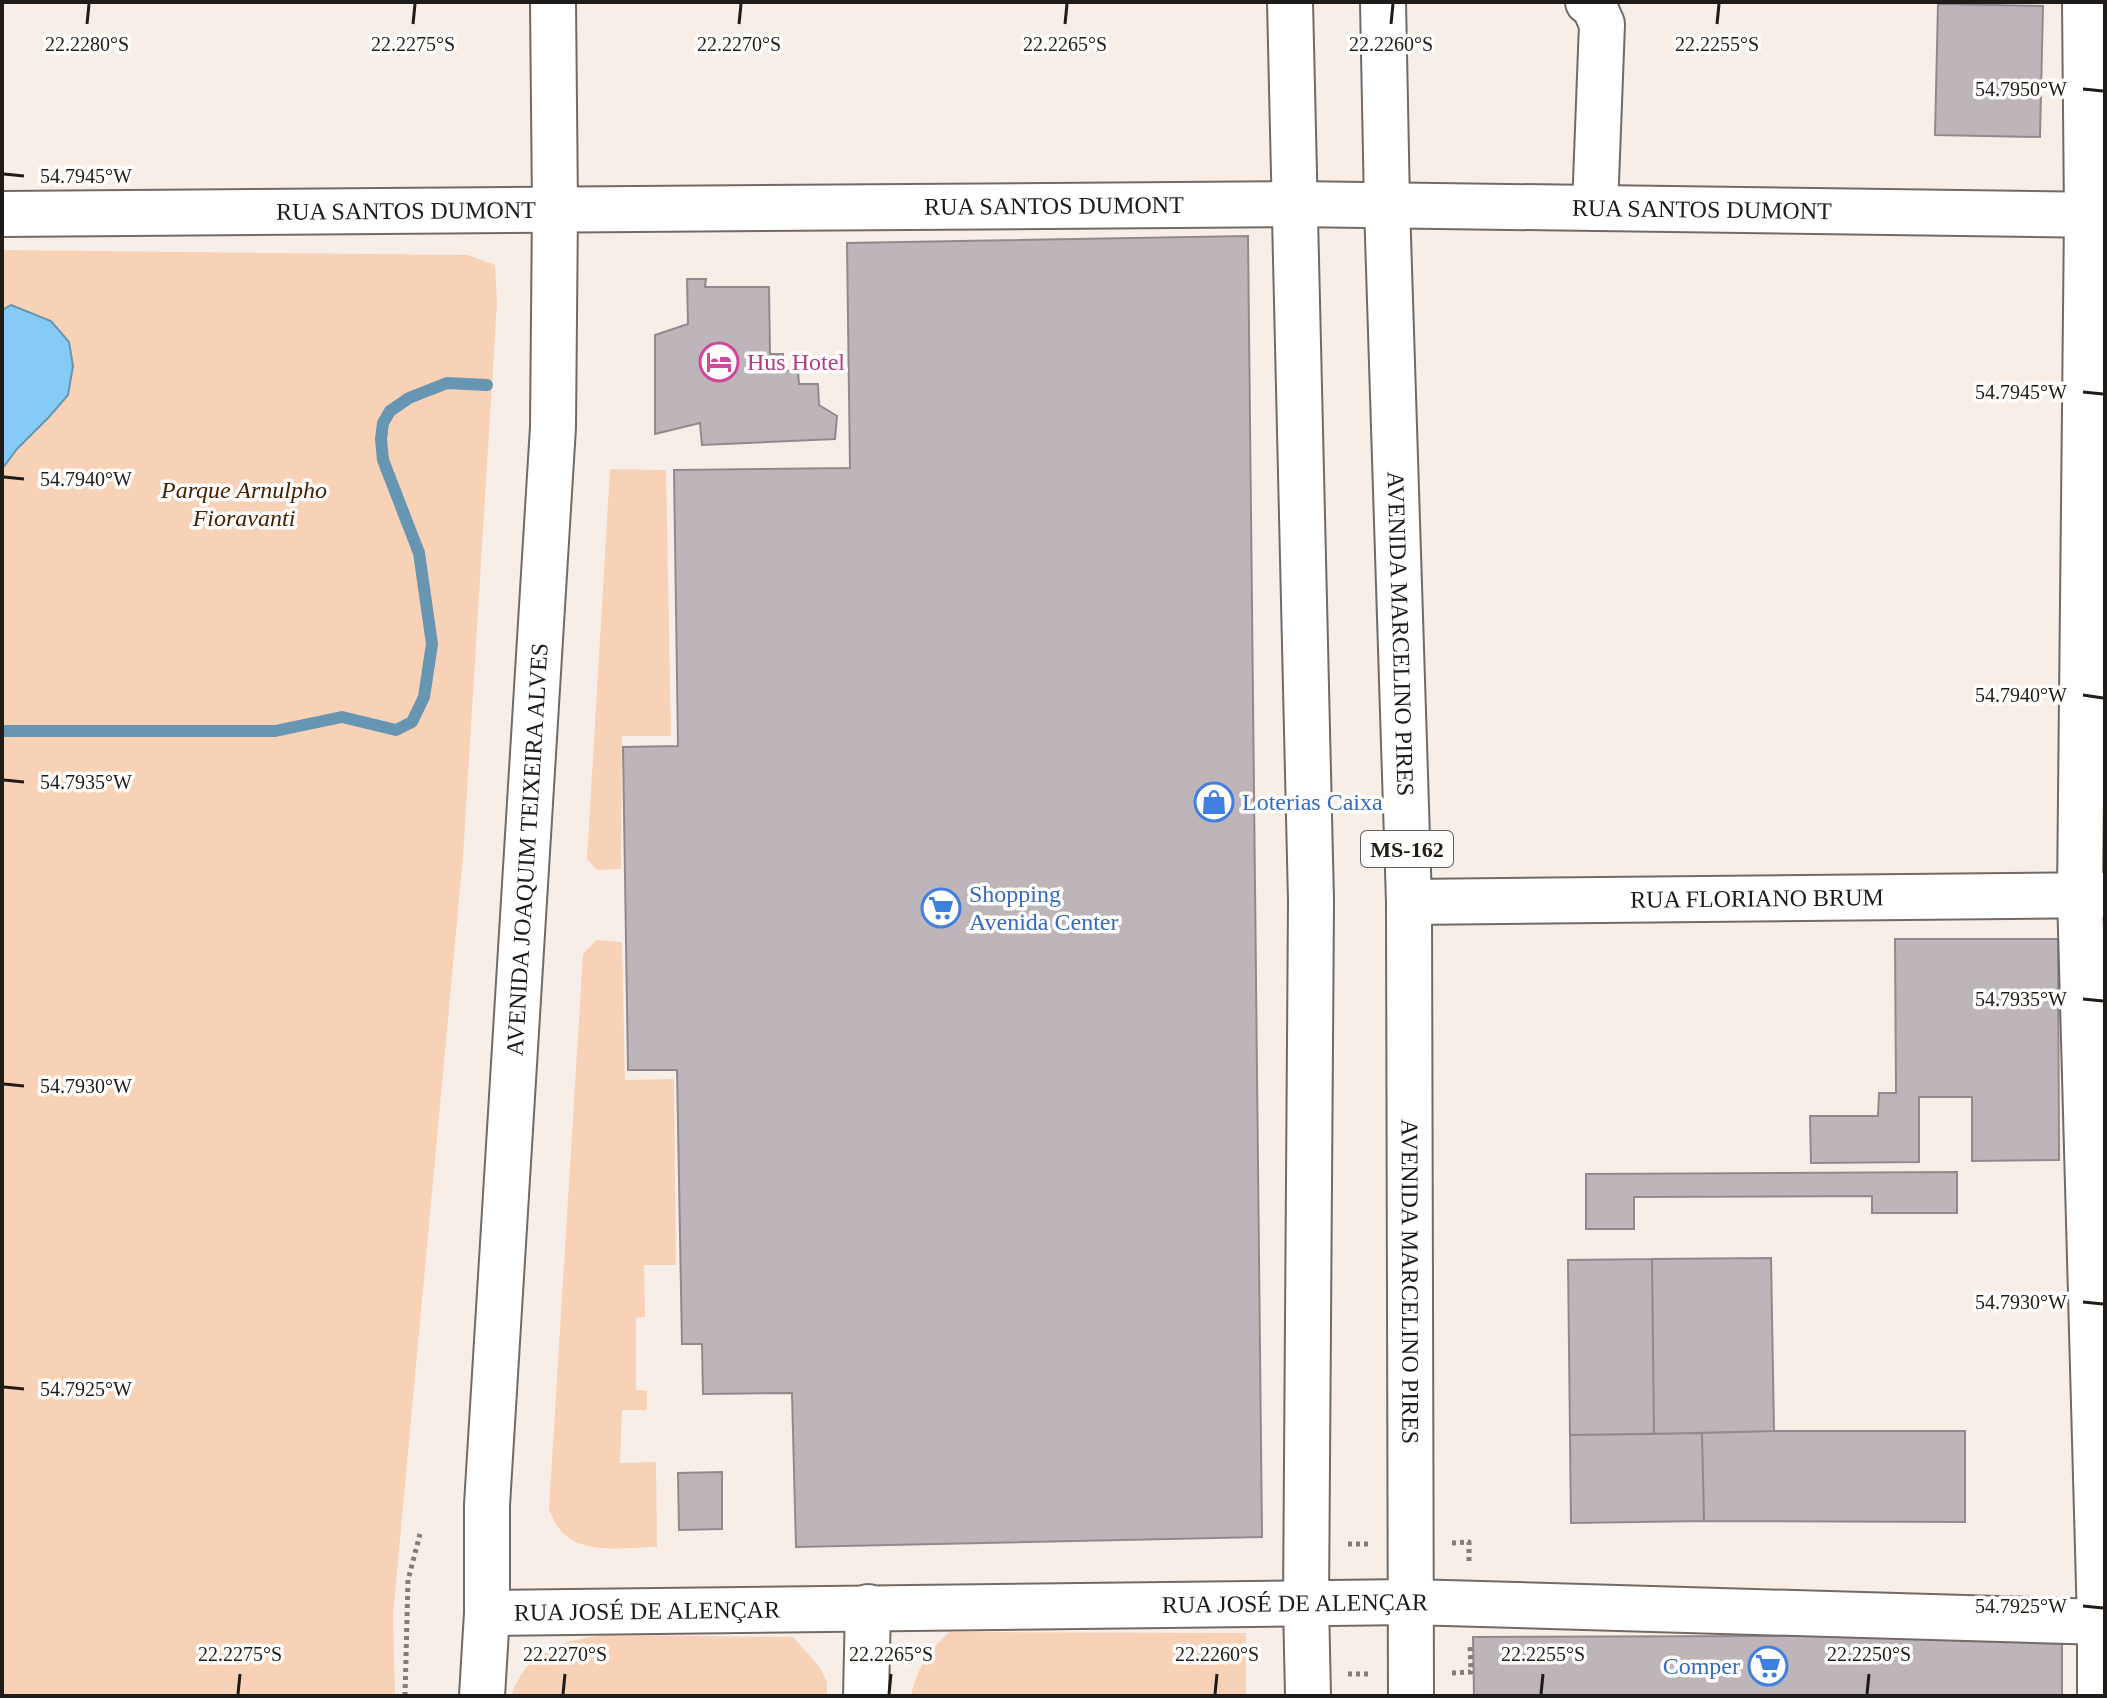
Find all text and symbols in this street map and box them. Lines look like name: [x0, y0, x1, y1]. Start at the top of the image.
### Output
text: 22.2280°S: [45, 33, 129, 55]
text: 22.2275°S: [371, 33, 455, 55]
text: 22.2270°S: [697, 33, 781, 55]
text: 22.2265°S: [1023, 33, 1107, 55]
text: 22.2260°S: [1349, 33, 1433, 55]
text: 22.2255°S: [1675, 33, 1759, 55]
text: 54.7950°W: [1975, 78, 2067, 100]
text: 54.7945°W: [40, 165, 132, 187]
street label: RUA SANTOS DUMONT: [924, 192, 1184, 220]
street label: RUA SANTOS DUMONT: [1572, 195, 1832, 224]
street label: RUA SANTOS DUMONT: [276, 197, 536, 225]
hotel icon: Hus Hotel: [698, 341, 740, 383]
place label: Hus Hotel: [747, 349, 845, 375]
text: 54.7945°W: [1975, 381, 2067, 403]
text: 54.7940°W: [40, 468, 132, 490]
street label: AVENIDA MARCELINO PIRES: [1382, 471, 1419, 797]
park label: Parque Arnulpho Fioravanti: [160, 477, 327, 531]
street label: AVENIDA JOAQUIM TEIXEIRA ALVES: [502, 642, 553, 1057]
text: 54.7940°W: [1975, 684, 2067, 706]
text: 54.7935°W: [40, 771, 132, 793]
shop icon: Loterias Caixa: [1193, 781, 1235, 823]
place label: Loterias Caixa: [1242, 789, 1383, 815]
road number: MS-162: [1361, 831, 1453, 867]
place label: Shopping Avenida Center: [969, 881, 1119, 935]
street label: RUA FLORIANO BRUM: [1630, 884, 1884, 913]
supermarket icon: Shopping Avenida Center: [920, 887, 962, 929]
text: 54.7935°W: [1975, 988, 2067, 1010]
text: 54.7930°W: [40, 1075, 132, 1097]
street label: AVENIDA MARCELINO PIRES: [1397, 1119, 1423, 1444]
text: 54.7930°W: [1975, 1291, 2067, 1313]
text: 54.7925°W: [40, 1378, 132, 1400]
street label: RUA JOSÉ DE ALENÇAR: [1162, 1589, 1428, 1618]
text: 54.7925°W: [1975, 1595, 2067, 1617]
street label: RUA JOSÉ DE ALENÇAR: [514, 1597, 780, 1626]
text: 22.2275°S: [198, 1643, 282, 1665]
text: 22.2270°S: [523, 1643, 607, 1665]
text: 22.2265°S: [849, 1643, 933, 1665]
text: 22.2260°S: [1175, 1643, 1259, 1665]
text: 22.2255°S: [1501, 1643, 1585, 1665]
text: 22.2250°S: [1827, 1643, 1911, 1665]
supermarket icon: Comper: [1747, 1645, 1789, 1687]
place label: Comper: [1663, 1653, 1740, 1679]

